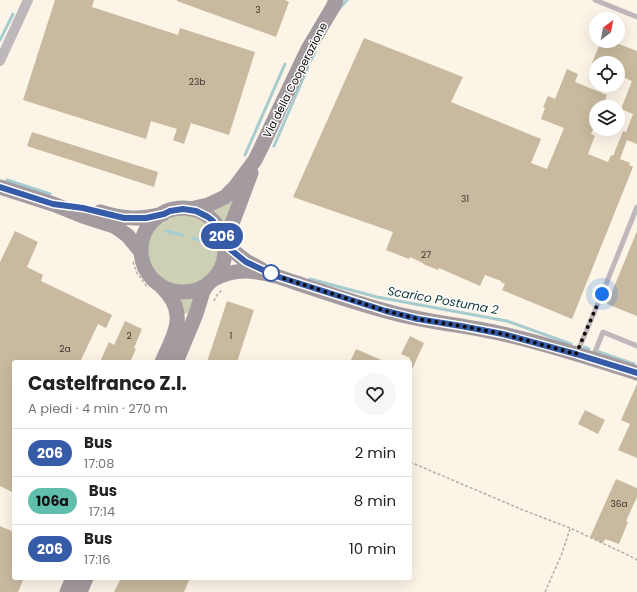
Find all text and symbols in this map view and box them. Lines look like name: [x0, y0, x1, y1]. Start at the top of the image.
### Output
house number: 3: [255, 4, 261, 16]
north arrow: [589, 12, 625, 48]
map controls: [589, 12, 625, 136]
street label: Via della Cooperazione: [259, 19, 331, 140]
button: locate: [589, 56, 625, 92]
house number: 23b: [189, 76, 205, 88]
button: layers: [589, 100, 625, 136]
house number: 31: [461, 193, 469, 205]
line badge: 206: [199, 223, 245, 249]
text: 206: [209, 226, 235, 246]
house number: 27: [421, 249, 431, 261]
unlabelled marker: [262, 264, 280, 282]
water label: Scarico Postuma 2: [386, 282, 500, 318]
your location: [592, 284, 612, 304]
house number: 2: [126, 330, 132, 342]
house number: 1: [230, 330, 233, 342]
house number: 2a: [59, 343, 71, 355]
text: Castelfranco Z.I.: [28, 370, 187, 397]
button: heart: [354, 373, 396, 415]
text: A piedi · 4 min · 270 m: [28, 399, 168, 418]
text: Bus: [84, 432, 112, 453]
text: 2 min: [355, 442, 396, 463]
text: 206: [37, 443, 63, 463]
text: 17:08: [84, 454, 114, 473]
text: Bus: [89, 480, 117, 501]
text: 8 min: [354, 490, 396, 511]
text: 106a: [36, 491, 69, 511]
house number: 36a: [610, 498, 628, 510]
text: 17:14: [89, 502, 115, 521]
text: Bus: [84, 528, 112, 549]
text: 10 min: [349, 538, 396, 559]
text: 206: [37, 539, 63, 559]
text: 17:16: [84, 550, 110, 569]

